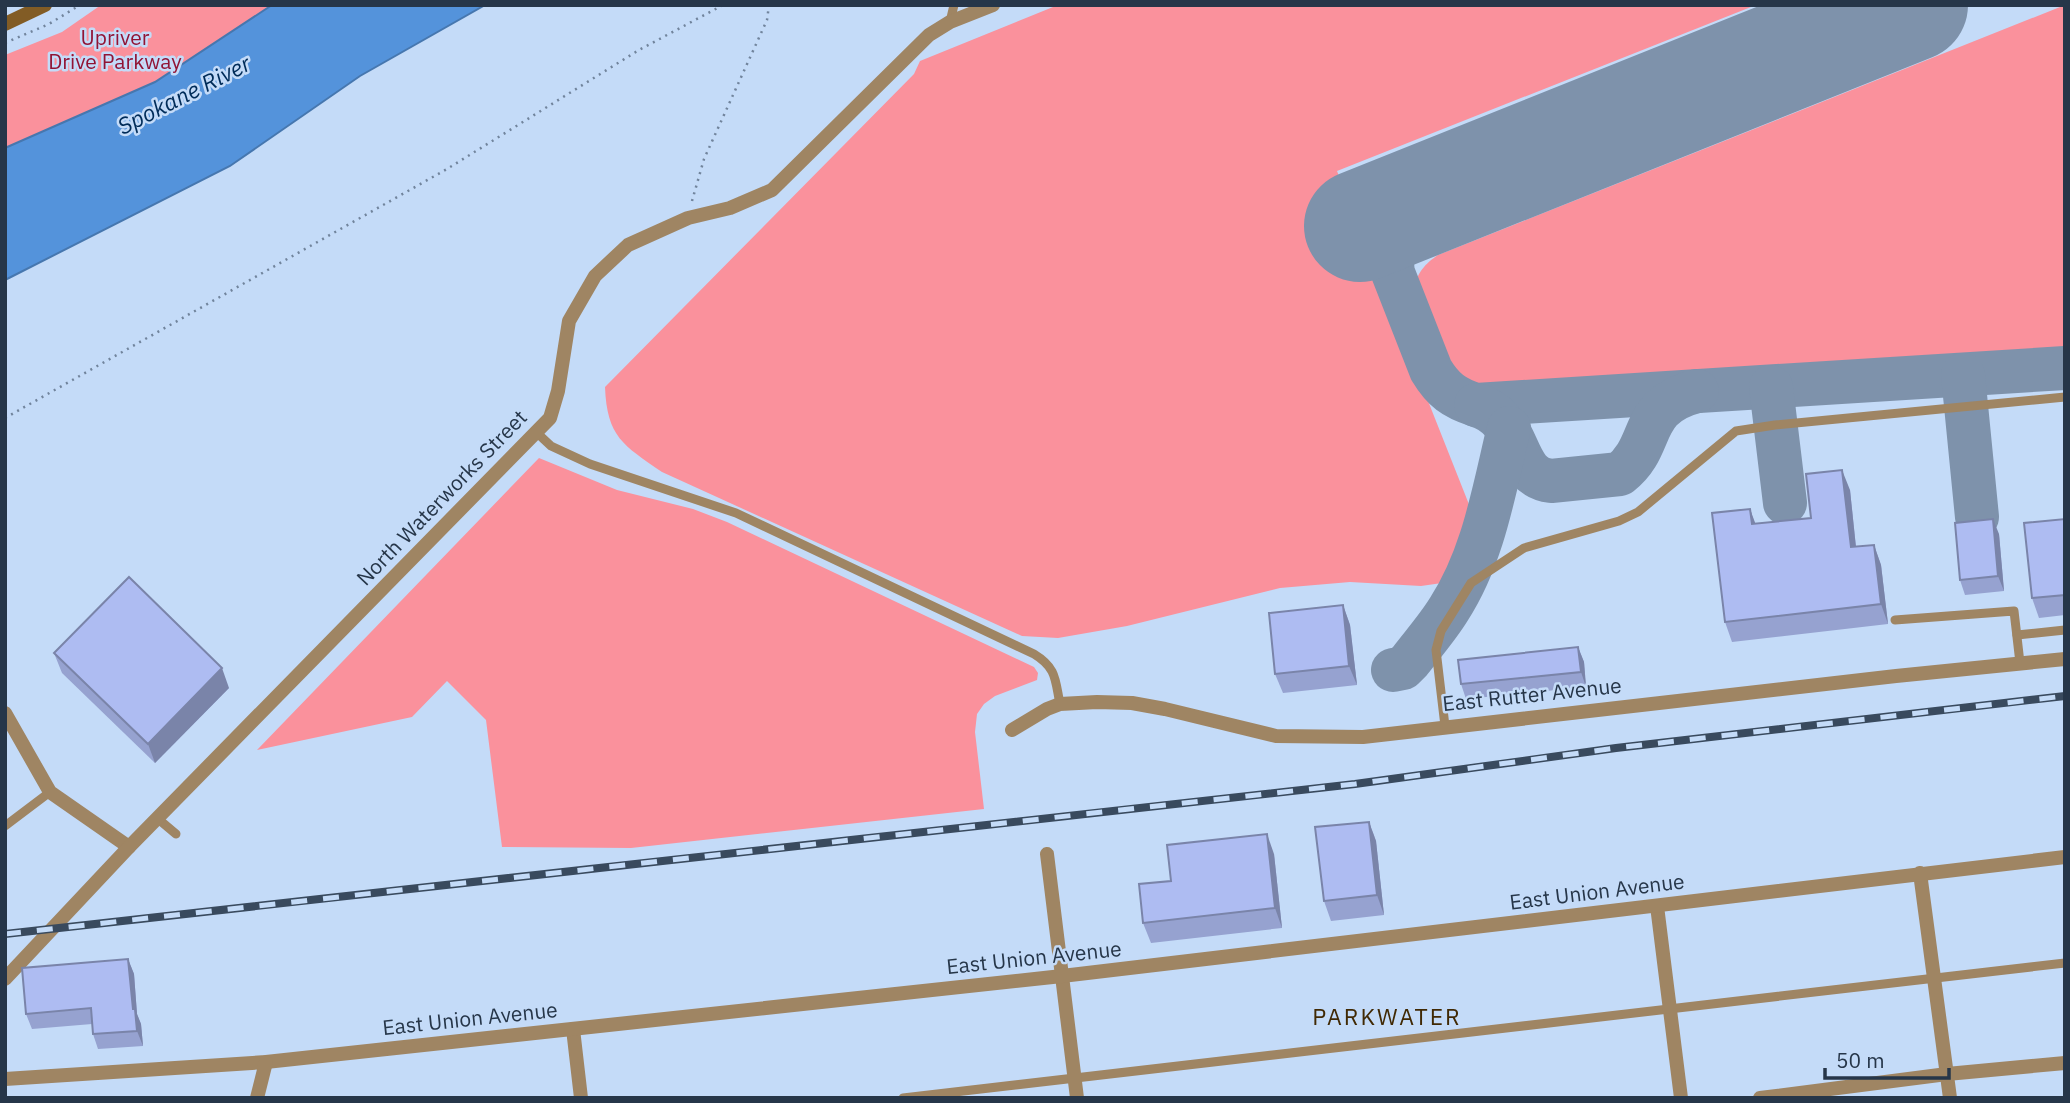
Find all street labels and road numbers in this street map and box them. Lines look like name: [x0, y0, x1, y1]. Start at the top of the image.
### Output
street label: North Waterworks Street: [350, 403, 533, 591]
street label: East Rutter Avenue: [1441, 671, 1623, 717]
street label: East Union Avenue: [1508, 866, 1686, 916]
street label: East Union Avenue: [945, 934, 1123, 980]
street label: East Union Avenue: [381, 995, 559, 1041]

